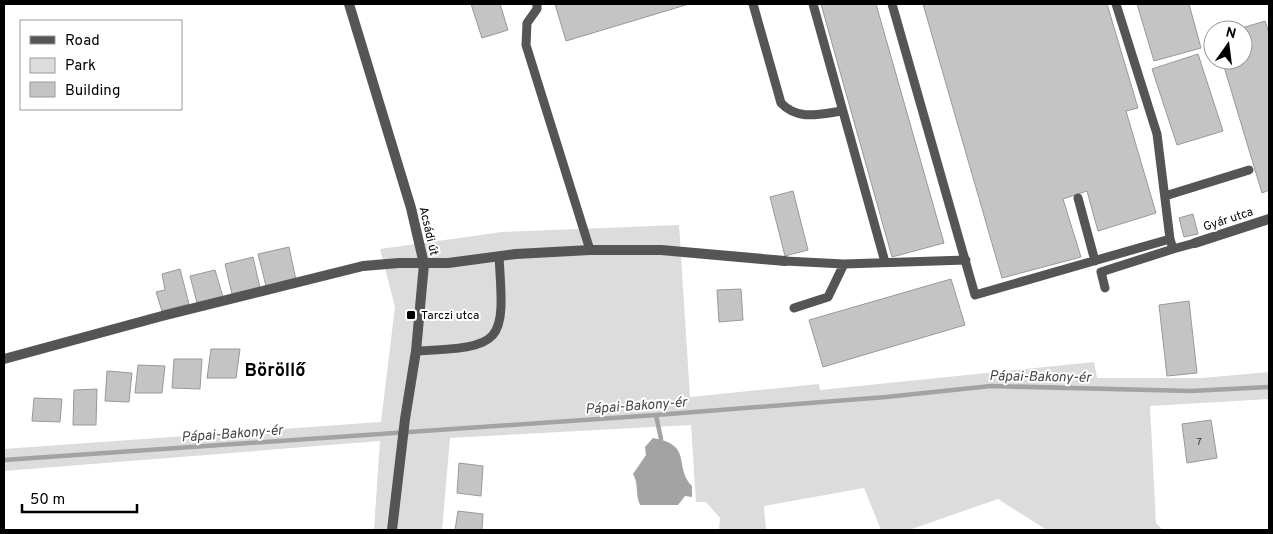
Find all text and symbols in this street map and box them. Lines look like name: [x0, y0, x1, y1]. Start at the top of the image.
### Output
legend: [20, 20, 182, 110]
north arrow: [1203, 20, 1253, 70]
text: N: [1224, 24, 1238, 43]
text: Road: [65, 32, 100, 51]
text: Park: [65, 57, 96, 76]
text: Building: [65, 82, 120, 101]
street label: Gyár utca: [1201, 204, 1255, 236]
street label: Acsádi út: [415, 205, 441, 257]
place label: Tarczi utca: [421, 308, 479, 324]
marker: Tarczi utca: [405, 309, 417, 321]
district label: Böröllő: [244, 360, 306, 383]
water label: Pápai-Bakony-ér: [989, 368, 1093, 387]
water label: Pápai-Bakony-ér: [585, 394, 689, 419]
water label: Pápai-Bakony-ér: [181, 422, 285, 447]
house number: 7: [1196, 436, 1202, 449]
scale bar: [22, 482, 138, 514]
text: 50 m: [30, 491, 65, 510]

